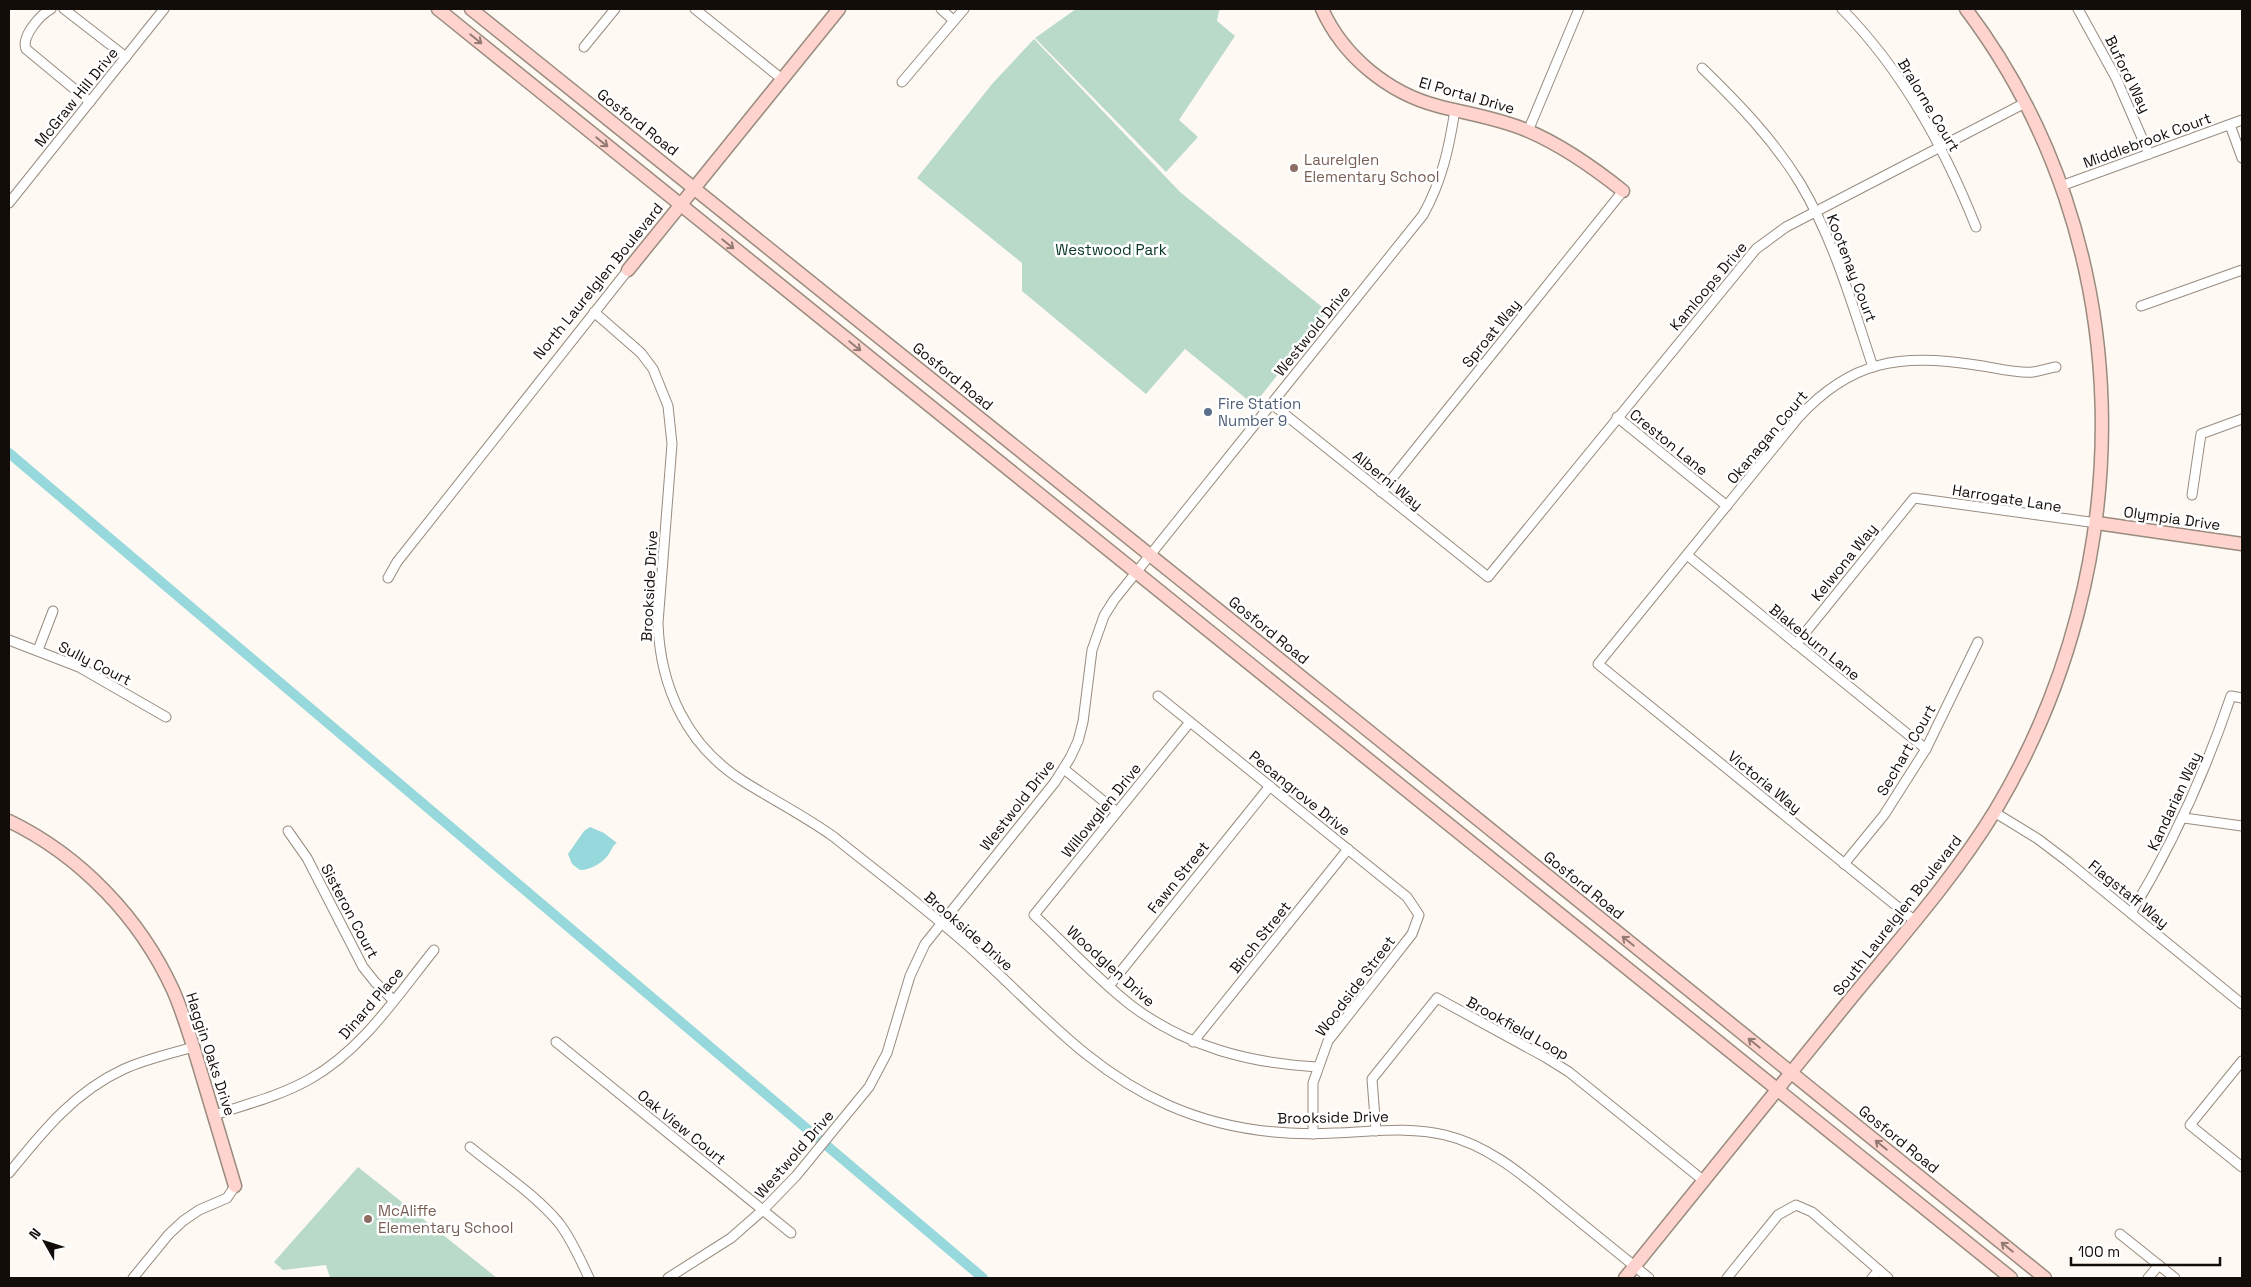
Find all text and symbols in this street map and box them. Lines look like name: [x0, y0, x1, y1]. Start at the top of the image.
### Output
street label: Buford Way: [2101, 32, 2155, 116]
one-way arrow: [469, 34, 482, 45]
street label: McGraw Hill Drive: [30, 43, 122, 150]
street label: Bralorne Court: [1894, 55, 1964, 155]
street label: El Portal Drive: [1417, 72, 1517, 118]
street label: Gosford Road: [593, 84, 683, 160]
street label: Middlebrook Court: [2080, 108, 2214, 172]
one-way arrow: [595, 136, 608, 147]
place label: Laurelglen Elementary School: [1304, 150, 1440, 186]
marker: Laurelglen Elementary School: [1288, 162, 1300, 174]
street label: North Laurelglen Boulevard: [529, 199, 667, 363]
street label: Kootenay Court: [1823, 211, 1881, 325]
street label: Kamloops Drive: [1665, 238, 1751, 334]
one-way arrow: [721, 239, 734, 250]
park label: Westwood Park: [1055, 240, 1167, 259]
street label: Westwold Drive: [1270, 282, 1354, 380]
street label: Sproat Way: [1458, 295, 1524, 371]
street label: Gosford Road: [909, 338, 997, 414]
one-way arrow: [848, 341, 861, 352]
street label: Okanagan Court: [1722, 386, 1812, 488]
place label: Fire Station Number 9: [1218, 394, 1301, 430]
street label: Creston Lane: [1626, 405, 1712, 479]
marker: Fire Station Number 9: [1202, 406, 1214, 418]
street label: Alberni Way: [1349, 446, 1427, 514]
street label: Harrogate Lane: [1951, 480, 2063, 516]
street label: Olympia Drive: [2122, 502, 2222, 534]
street label: Kelwona Way: [1807, 519, 1881, 605]
street label: Brookside Drive: [637, 530, 661, 642]
street label: Gosford Road: [1225, 592, 1313, 668]
street label: Blakeburn Lane: [1766, 600, 1864, 684]
street label: Sully Court: [55, 637, 135, 690]
street label: Sechart Court: [1872, 701, 1940, 799]
street label: Pecangrove Drive: [1245, 746, 1355, 840]
street label: Victoria Way: [1724, 746, 1806, 818]
street label: Kandarian Way: [2143, 749, 2205, 853]
street label: Westwold Drive: [975, 755, 1059, 854]
street label: Willowglen Drive: [1057, 759, 1145, 861]
street label: South Laurelglen Boulevard: [1828, 831, 1966, 999]
street label: Fawn Street: [1143, 837, 1213, 917]
street label: Gosford Road: [1540, 847, 1628, 923]
street label: Flagstaff Way: [2085, 856, 2173, 932]
street label: Sisteron Court: [317, 860, 383, 962]
street label: Brookside Drive: [921, 887, 1017, 975]
street label: Birch Street: [1225, 897, 1295, 977]
street label: Woodglen Drive: [1063, 921, 1159, 1011]
street label: Woodside Street: [1311, 932, 1399, 1040]
one-way arrow: [1621, 936, 1635, 946]
street label: Dinard Place: [335, 963, 408, 1043]
street label: Haggin Oaks Drive: [182, 990, 240, 1118]
street label: Brookfield Loop: [1463, 992, 1573, 1064]
one-way arrow: [1748, 1037, 1761, 1048]
street label: Oak View Court: [634, 1085, 730, 1169]
street label: Gosford Road: [1855, 1101, 1943, 1177]
street label: Westwold Drive: [751, 1106, 838, 1202]
street label: Brookside Drive: [1277, 1107, 1389, 1127]
one-way arrow: [1875, 1140, 1888, 1151]
place label: McAliffe Elementary School: [378, 1201, 514, 1237]
marker: McAliffe Elementary School: [362, 1213, 374, 1225]
north arrow: [20, 1217, 70, 1267]
text: N: [25, 1225, 45, 1243]
scale bar: [2071, 1234, 2220, 1266]
one-way arrow: [2001, 1242, 2014, 1253]
text: 100 m: [2078, 1242, 2120, 1261]

